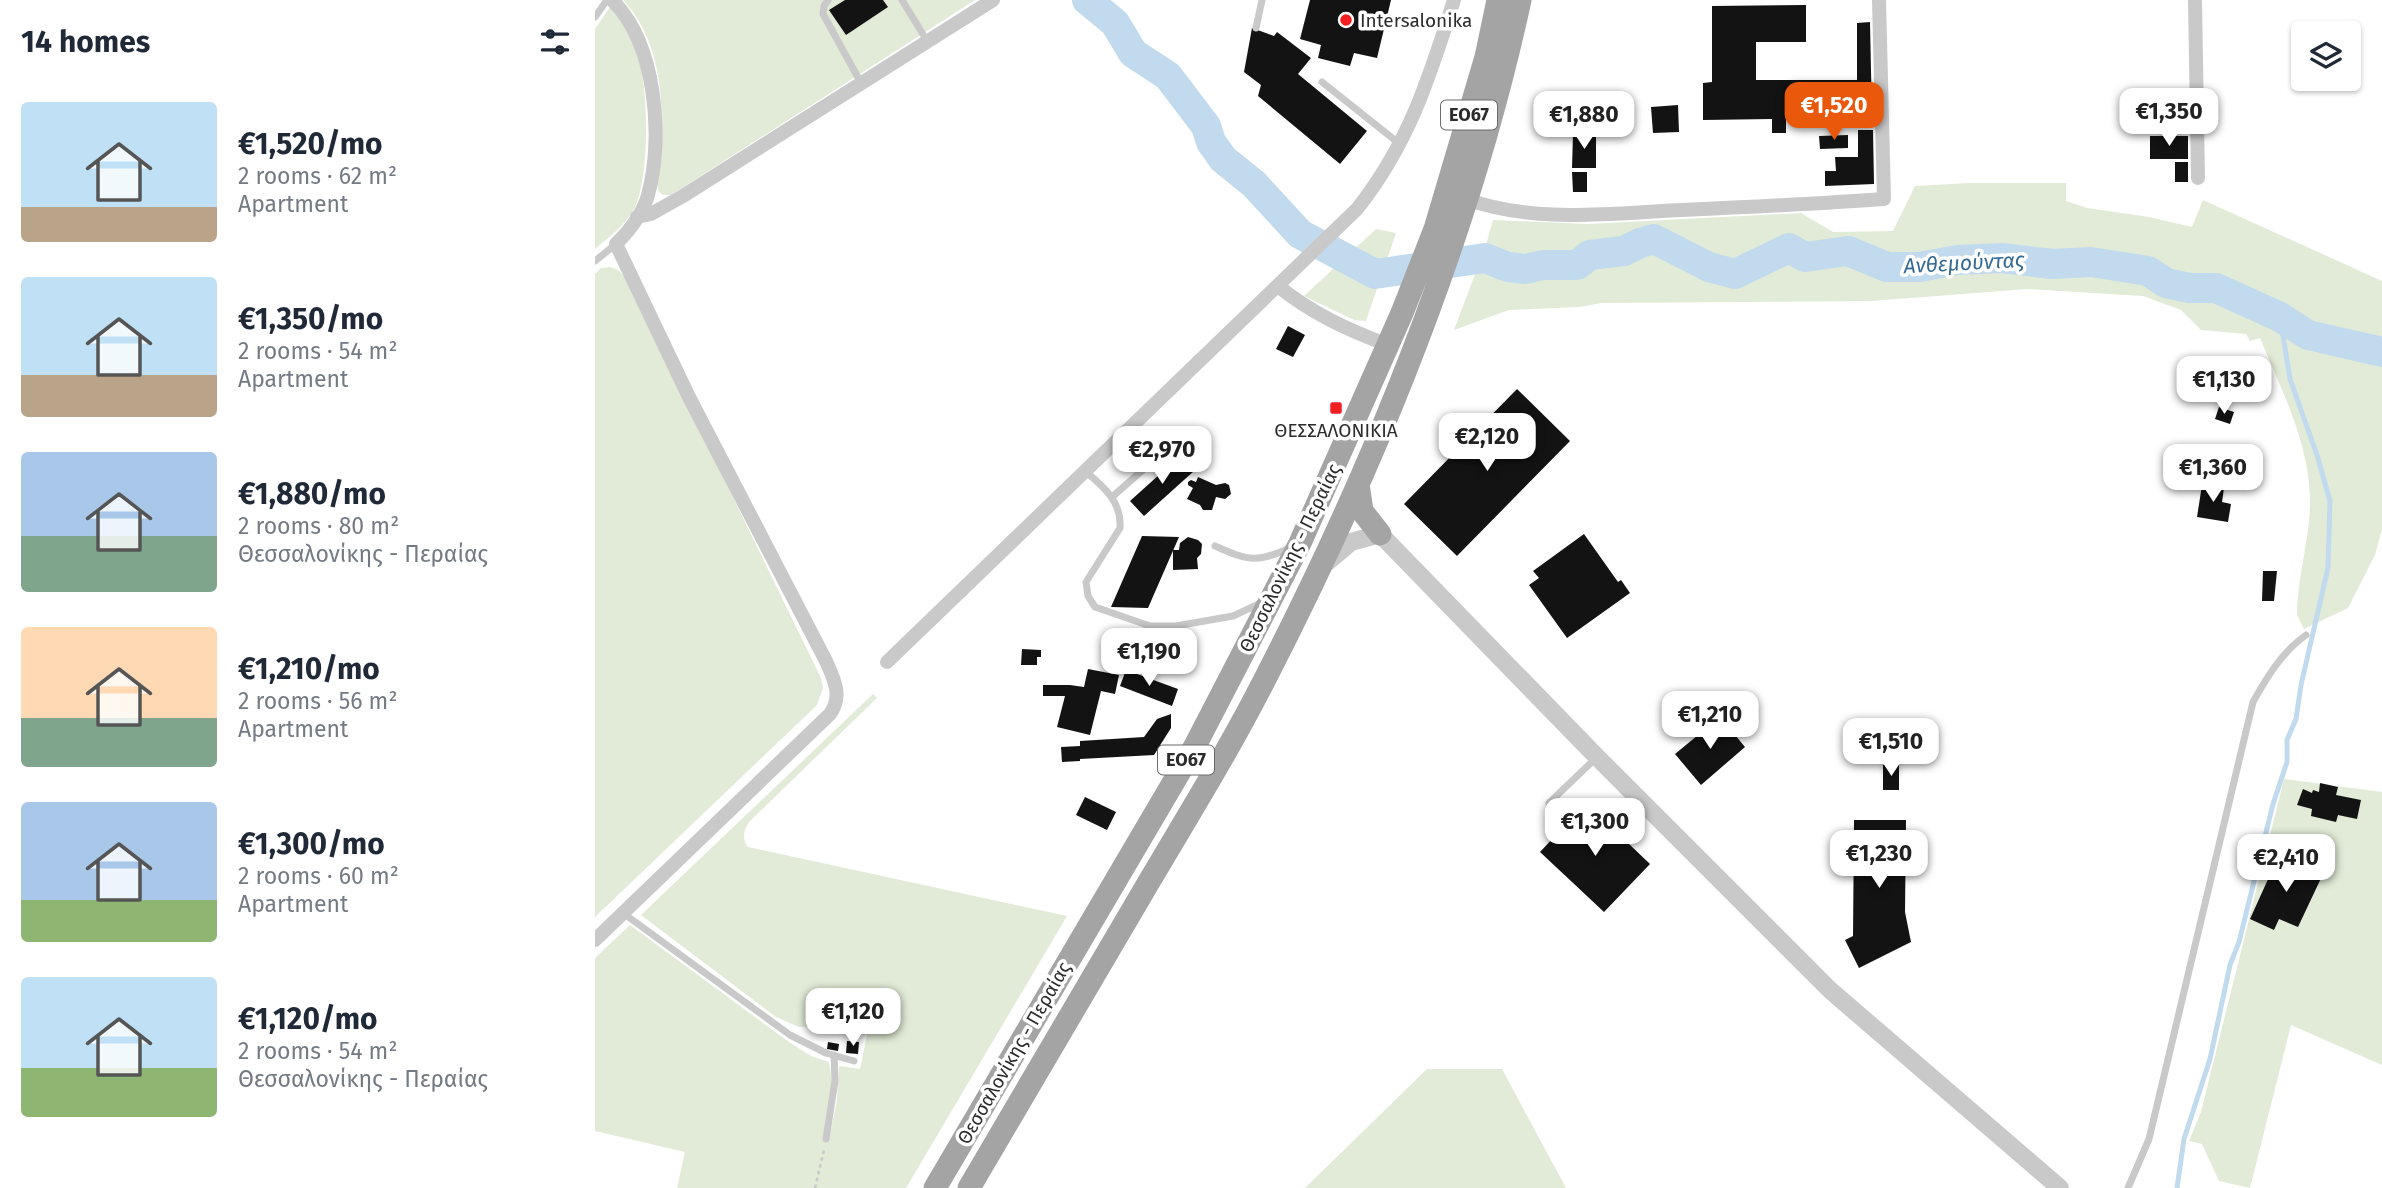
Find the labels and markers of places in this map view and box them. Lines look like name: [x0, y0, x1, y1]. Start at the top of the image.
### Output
place label: Intersalonika: [1360, 9, 1472, 32]
marker: Intersalonika: [1338, 12, 1354, 28]
pin: €1,520: [1777, 82, 1891, 142]
pin: €1,350: [2112, 88, 2226, 148]
pin: €1,880: [1527, 92, 1641, 151]
pin: €1,130: [2167, 356, 2281, 416]
marker: ΘΕΣΣΑΛΟΝΙΚΙΑ: [1328, 400, 1344, 416]
pin: €2,120: [1430, 414, 1544, 473]
place label: ΘΕΣΣΑΛΟΝΙΚΙΑ: [1274, 419, 1398, 442]
pin: €2,970: [1105, 426, 1219, 486]
pin: €1,360: [2156, 444, 2270, 504]
pin: €1,190: [1092, 628, 1206, 688]
pin: €1,210: [1653, 692, 1767, 751]
pin: €1,510: [1834, 718, 1948, 778]
pin: €1,300: [1538, 798, 1652, 858]
pin: €1,230: [1822, 830, 1936, 890]
pin: €2,410: [2229, 834, 2343, 894]
pin: €1,120: [796, 988, 910, 1048]

